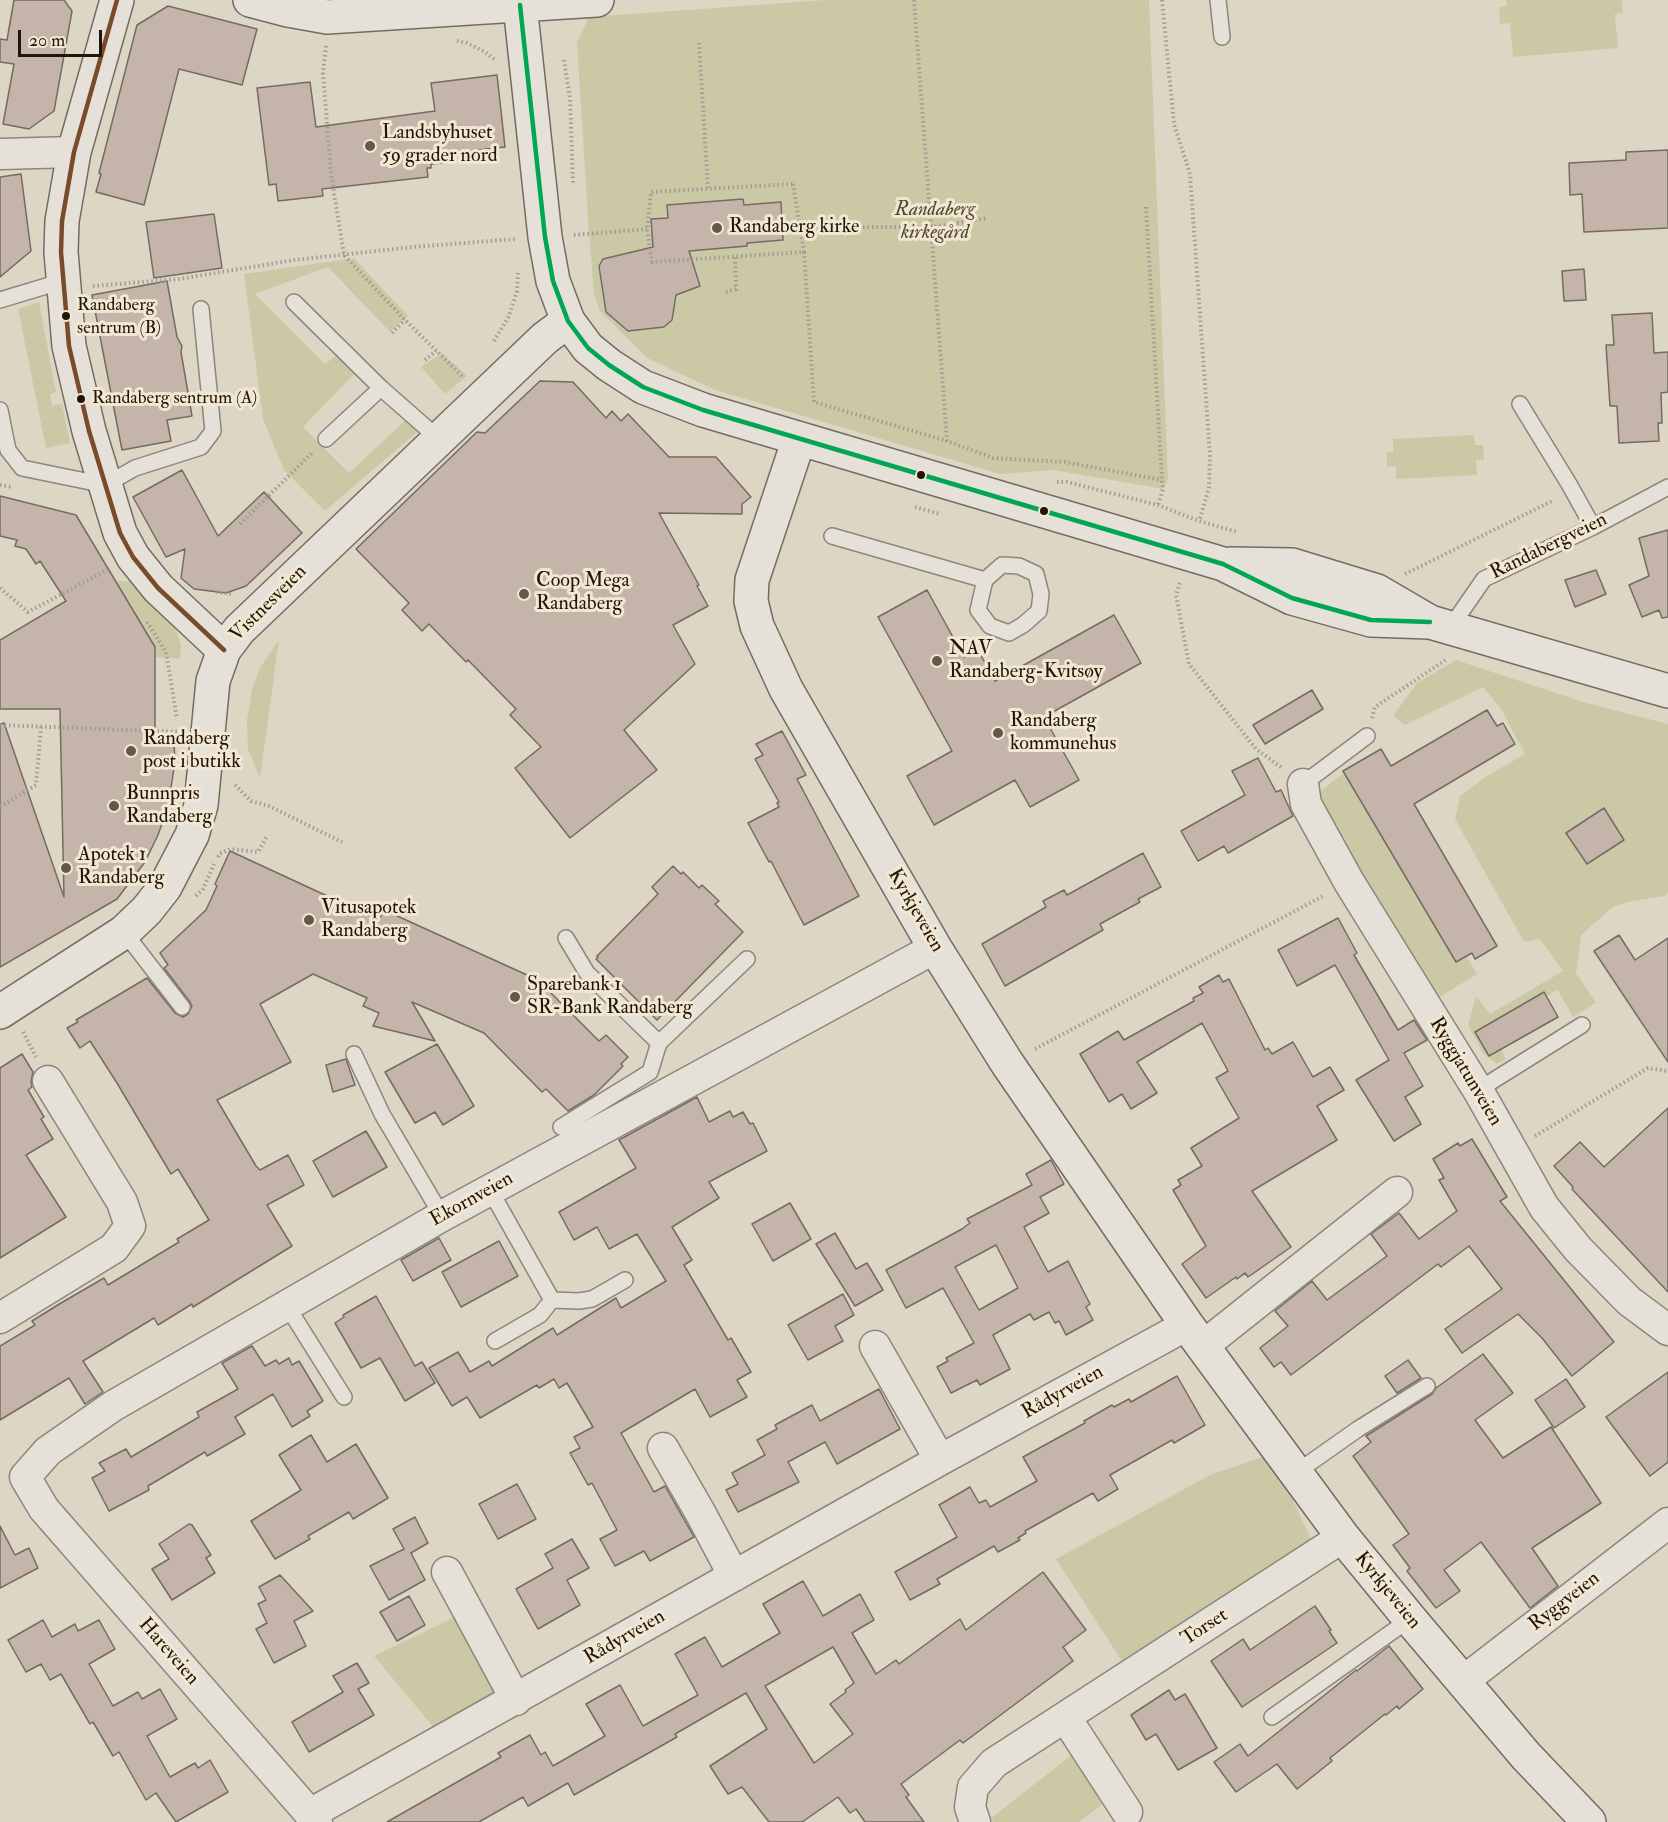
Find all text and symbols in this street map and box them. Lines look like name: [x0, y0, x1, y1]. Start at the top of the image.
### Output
scale bar: [21, 18, 105, 56]
text: 20 m: [29, 29, 65, 52]
place label: Landsbyhuset 59 grader nord: [382, 122, 498, 169]
marker: Landsbyhuset 59 grader nord: [363, 139, 377, 153]
park label: Randaberg kirkegård: [895, 199, 975, 246]
place label: Randaberg kirke: [729, 216, 859, 240]
marker: Randaberg kirke: [710, 221, 724, 235]
place label: Randaberg sentrum (B): [77, 295, 161, 338]
marker: Randaberg sentrum (B): [60, 310, 72, 322]
place label: Randaberg sentrum (A): [92, 388, 257, 410]
marker: Randaberg sentrum (A): [75, 393, 87, 405]
unlabelled marker: [915, 469, 927, 481]
unlabelled marker: [1038, 505, 1050, 517]
street label: Randabergveien: [1487, 508, 1611, 586]
street label: Vistnesveien: [226, 561, 312, 647]
place label: Coop Mega Randaberg: [536, 570, 630, 617]
marker: Coop Mega Randaberg: [517, 587, 531, 601]
place label: NAV Randaberg-Kvitsøy: [949, 638, 1102, 685]
marker: NAV Randaberg-Kvitsøy: [930, 654, 944, 668]
place label: Randaberg kommunehus: [1010, 710, 1116, 757]
marker: Randaberg kommunehus: [991, 726, 1005, 740]
place label: Randaberg post i butikk: [143, 728, 241, 775]
marker: Randaberg post i butikk: [124, 744, 138, 758]
place label: Bunnpris Randaberg: [126, 783, 212, 830]
marker: Bunnpris Randaberg: [107, 799, 121, 813]
place label: Apotek 1 Randaberg: [78, 844, 164, 891]
marker: Apotek 1 Randaberg: [59, 861, 73, 875]
street label: Kyrkjeveien: [881, 865, 949, 957]
place label: Vitusapotek Randaberg: [321, 897, 416, 944]
marker: Vitusapotek Randaberg: [302, 913, 316, 927]
place label: Sparebank 1 SR-Bank Randaberg: [527, 974, 693, 1021]
marker: Sparebank 1 SR-Bank Randaberg: [508, 990, 522, 1004]
street label: Ryggjatunveien: [1423, 1013, 1507, 1131]
street label: Ekornveien: [426, 1167, 518, 1233]
street label: Rådyrveien: [1018, 1361, 1108, 1425]
street label: Kyrkjeveien: [1349, 1547, 1425, 1635]
street label: Ryggveien: [1525, 1567, 1605, 1637]
street label: Torset: [1177, 1604, 1233, 1652]
street label: Rådyrveien: [580, 1605, 670, 1671]
street label: Hareveien: [132, 1614, 204, 1690]

